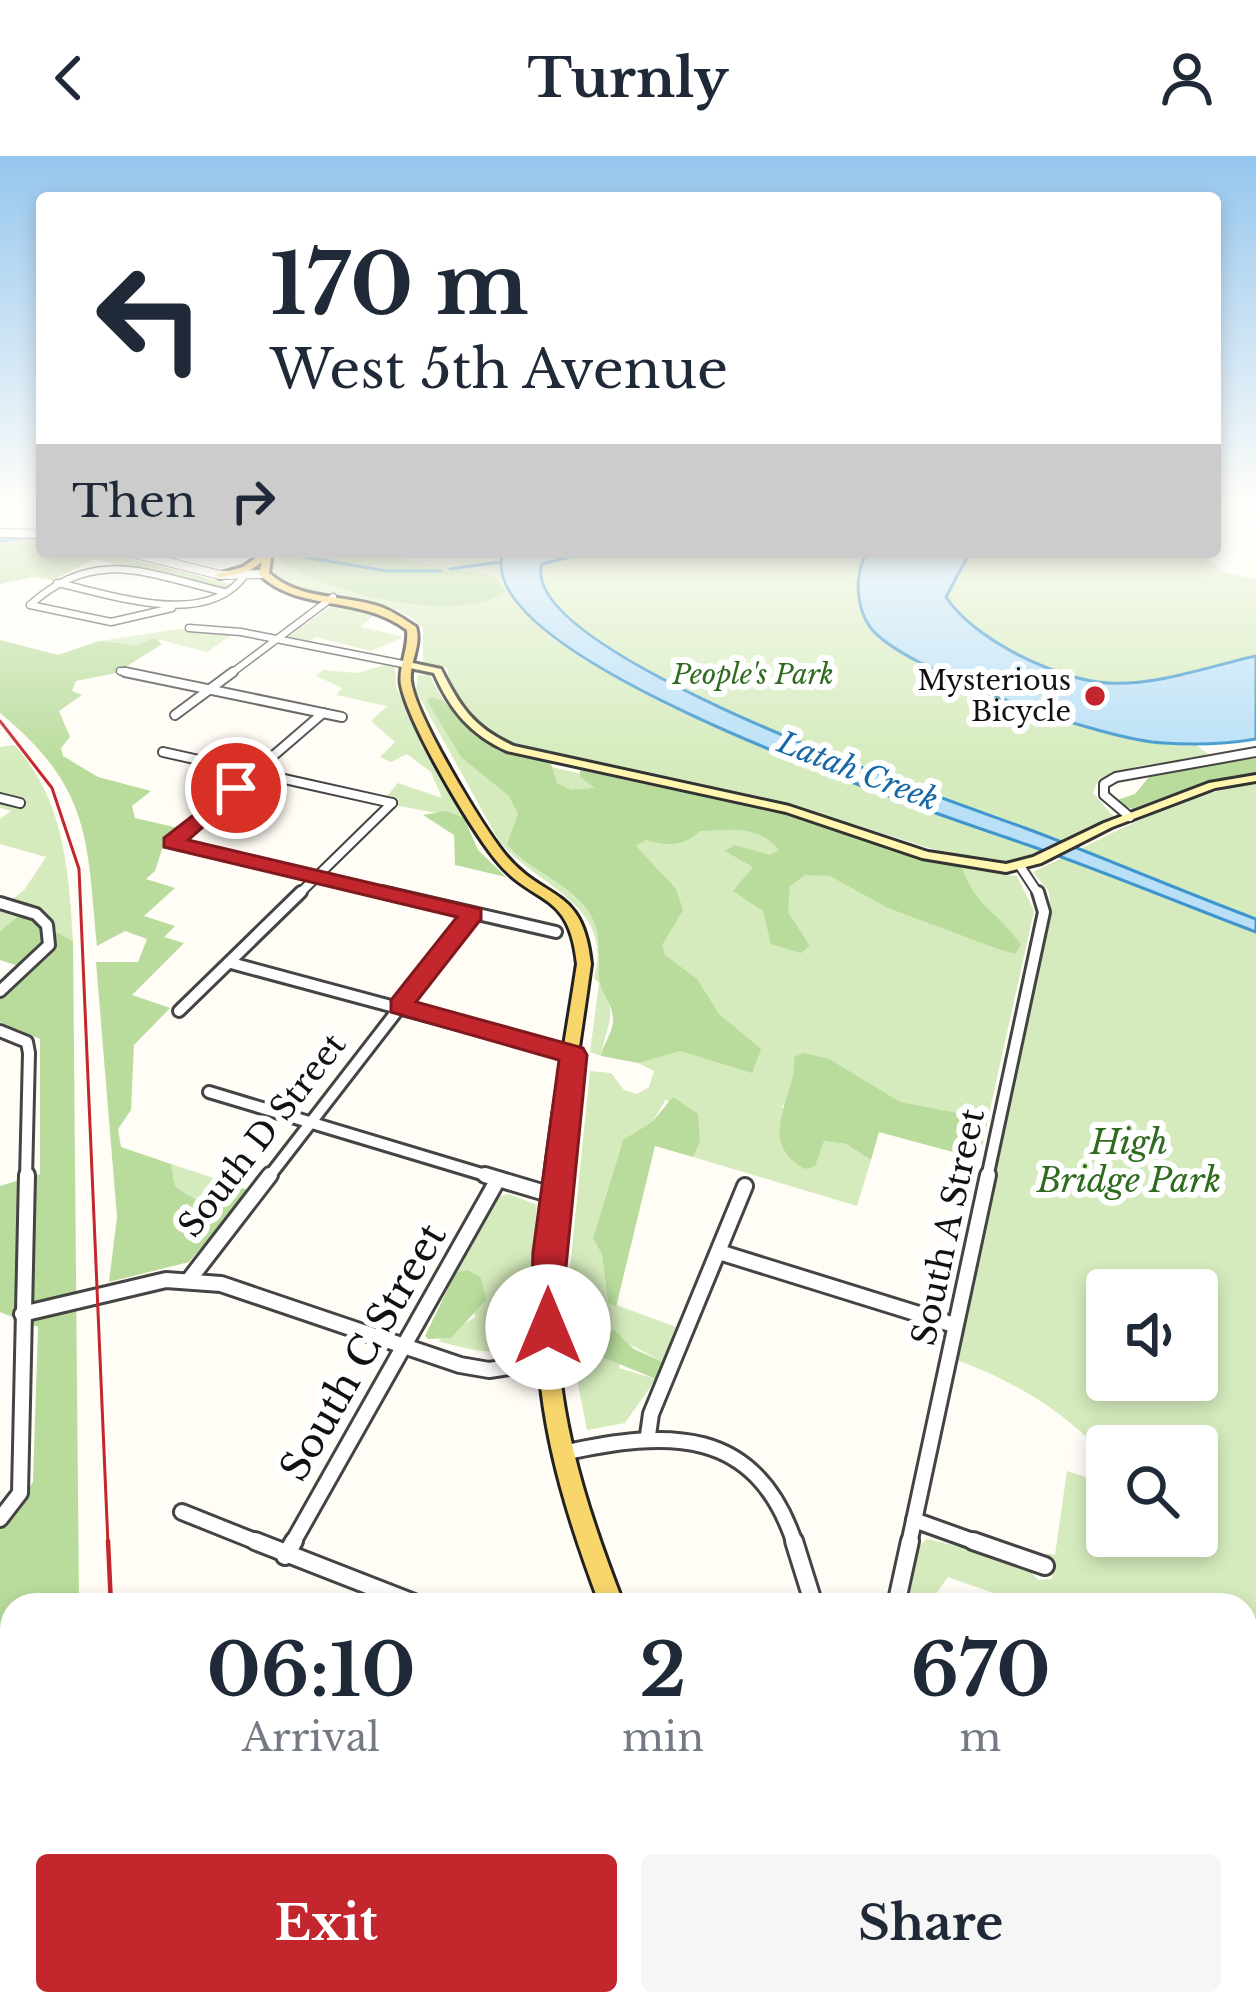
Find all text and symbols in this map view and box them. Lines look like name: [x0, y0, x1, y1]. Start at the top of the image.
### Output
icon: back: [36, 45, 102, 111]
text: Turnly: [528, 45, 728, 112]
icon: person: [1154, 45, 1220, 111]
text: 170 m: [270, 233, 529, 337]
icon: left: [72, 240, 228, 396]
text: West 5th Avenue: [270, 336, 728, 403]
icon: right: [220, 468, 286, 534]
text: Then: [72, 473, 196, 529]
park label: People's Park: [671, 658, 834, 691]
place label: Mysterious Bicycle: [918, 664, 1071, 728]
marker: Mysterious Bicycle: [1082, 683, 1108, 709]
water label: Latah Creek: [772, 723, 943, 818]
pin: [185, 737, 287, 839]
icon: arrive: [203, 755, 269, 821]
street label: South D Street: [170, 1024, 355, 1245]
street label: South A Street: [903, 1104, 993, 1349]
park label: High Bridge Park: [1036, 1122, 1221, 1201]
street label: South C Street: [269, 1214, 457, 1490]
position arrow: [485, 1264, 611, 1390]
map controls: [1086, 1269, 1218, 1557]
button: sound: [1086, 1269, 1218, 1401]
button: search: [1086, 1425, 1218, 1557]
text: 06:10: [206, 1626, 416, 1715]
text: 2: [640, 1626, 686, 1715]
text: 670: [910, 1626, 1051, 1715]
text: Arrival: [242, 1713, 380, 1762]
text: min: [622, 1713, 704, 1762]
text: m: [960, 1713, 1001, 1762]
button: Exit: [36, 1854, 617, 1992]
button: Share: [641, 1854, 1221, 1992]

